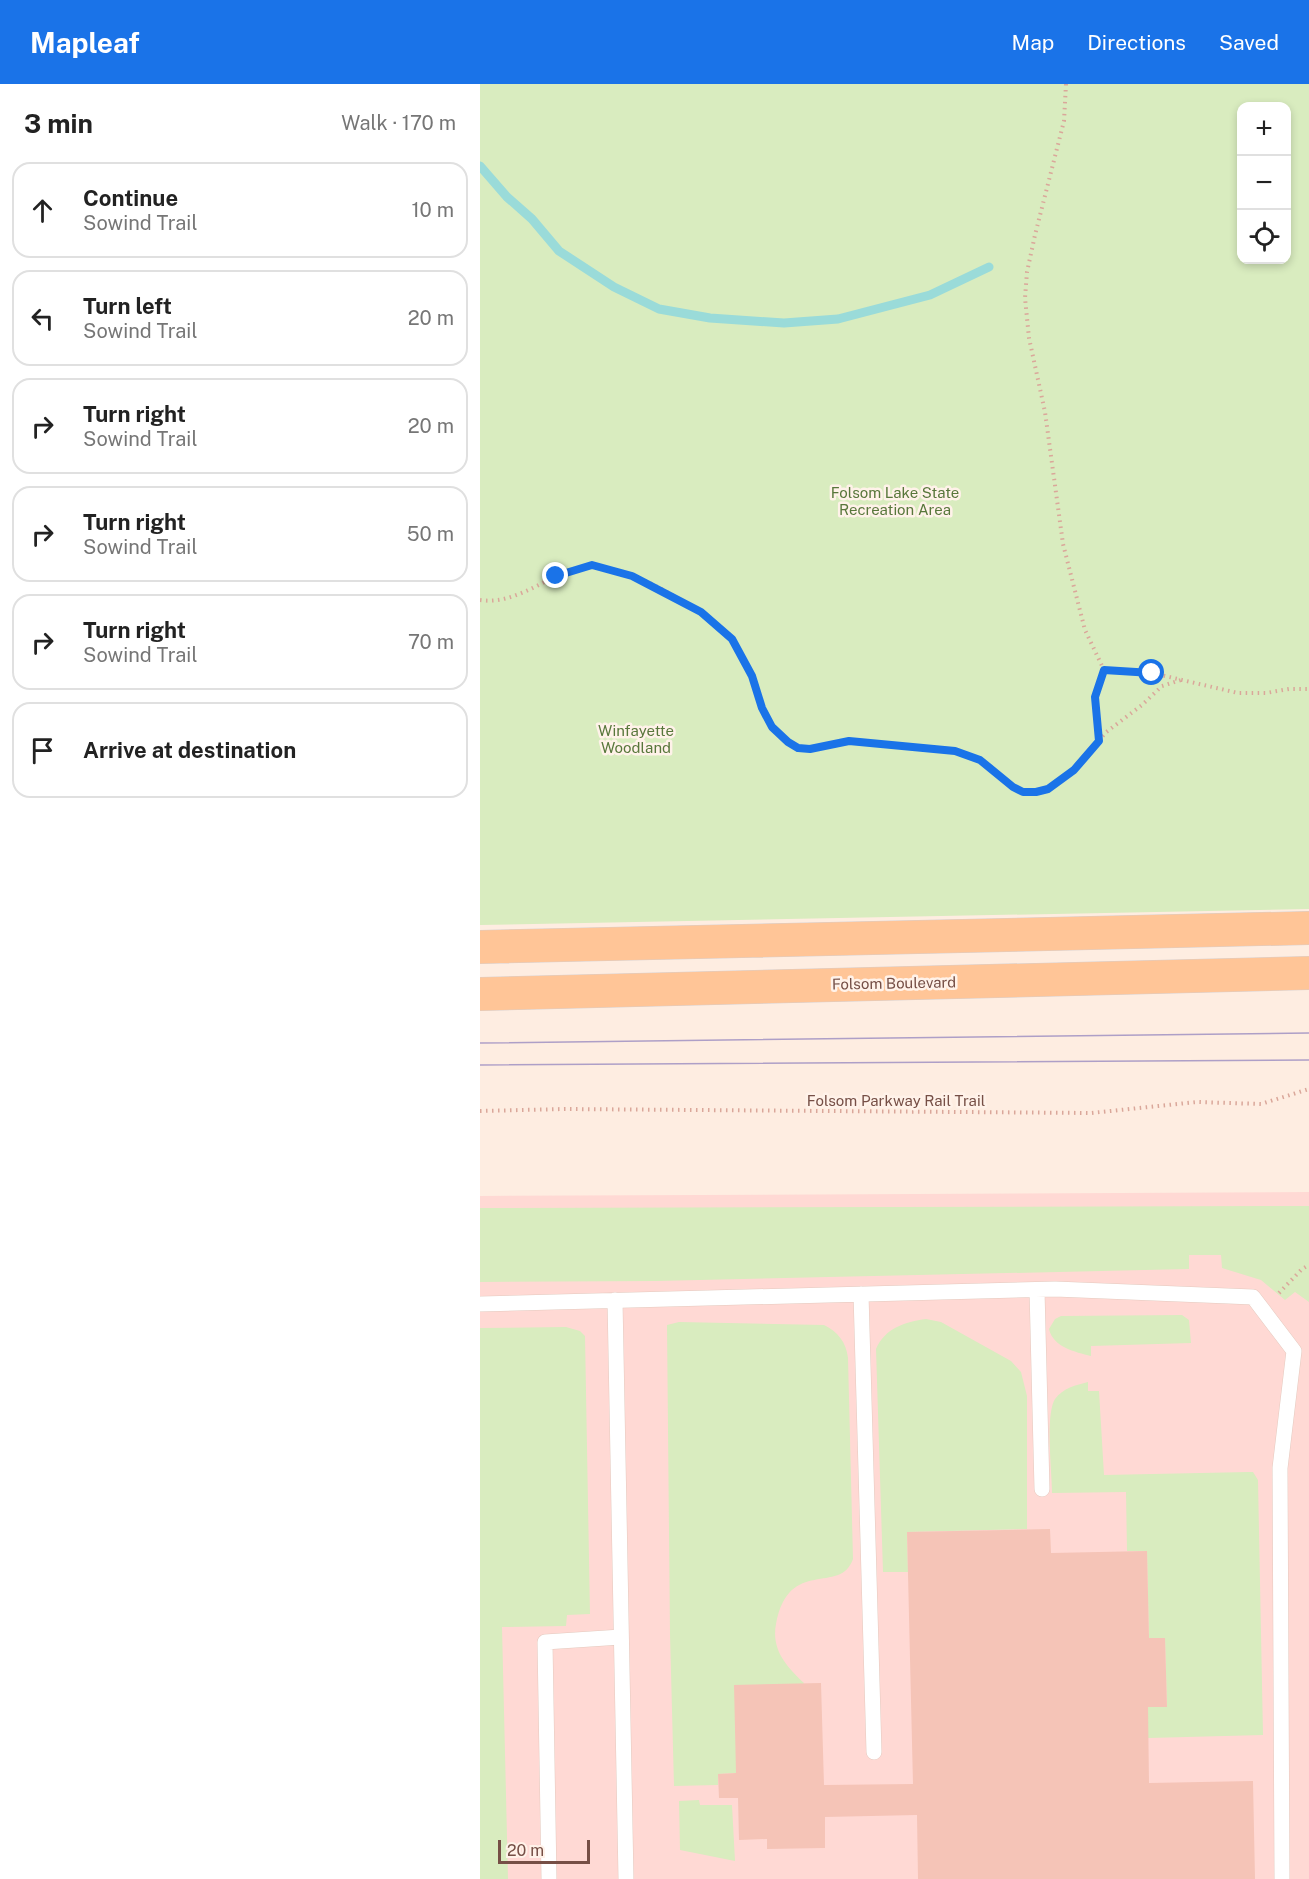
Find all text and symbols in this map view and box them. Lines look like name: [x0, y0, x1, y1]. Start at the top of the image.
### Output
text: Mapleaf: [30, 26, 140, 59]
text: Map: [1012, 30, 1054, 55]
text: Directions: [1087, 30, 1186, 55]
text: Saved: [1219, 30, 1279, 55]
map controls: [1237, 102, 1291, 264]
button: +: [1237, 102, 1291, 156]
text: 3 min: [24, 108, 93, 139]
text: Walk · 170 m: [341, 111, 456, 135]
button: −: [1237, 156, 1291, 210]
text: Continue: [83, 185, 178, 211]
icon: ahead: [26, 194, 59, 227]
text: 10 m: [411, 198, 454, 222]
button: locate: [1237, 210, 1291, 264]
text: Sowind Trail: [83, 211, 197, 235]
text: Turn left: [83, 293, 172, 319]
icon: left: [26, 302, 59, 335]
text: 20 m: [408, 306, 454, 330]
text: Sowind Trail: [83, 319, 197, 343]
text: Turn right: [83, 401, 186, 427]
icon: right: [26, 410, 59, 443]
text: 20 m: [408, 414, 454, 438]
text: Sowind Trail: [83, 427, 197, 451]
park label: Folsom Lake State Recreation Area: [831, 484, 959, 518]
text: Turn right: [83, 509, 186, 535]
icon: right: [26, 518, 59, 551]
text: 50 m: [407, 522, 454, 546]
text: Sowind Trail: [83, 535, 197, 559]
route end: [542, 562, 568, 588]
text: Turn right: [83, 617, 186, 643]
icon: right: [26, 626, 59, 659]
text: 70 m: [408, 630, 454, 654]
text: Sowind Trail: [83, 643, 197, 667]
route start: [1138, 659, 1164, 685]
park label: Winfayette Woodland: [598, 722, 674, 756]
icon: arrive: [26, 734, 59, 767]
text: Arrive at destination: [83, 737, 296, 763]
street label: Folsom Boulevard: [832, 973, 956, 993]
street label: Folsom Parkway Rail Trail: [807, 1092, 985, 1109]
scale bar: [498, 1837, 590, 1864]
text: 20 m: [507, 1841, 544, 1860]

